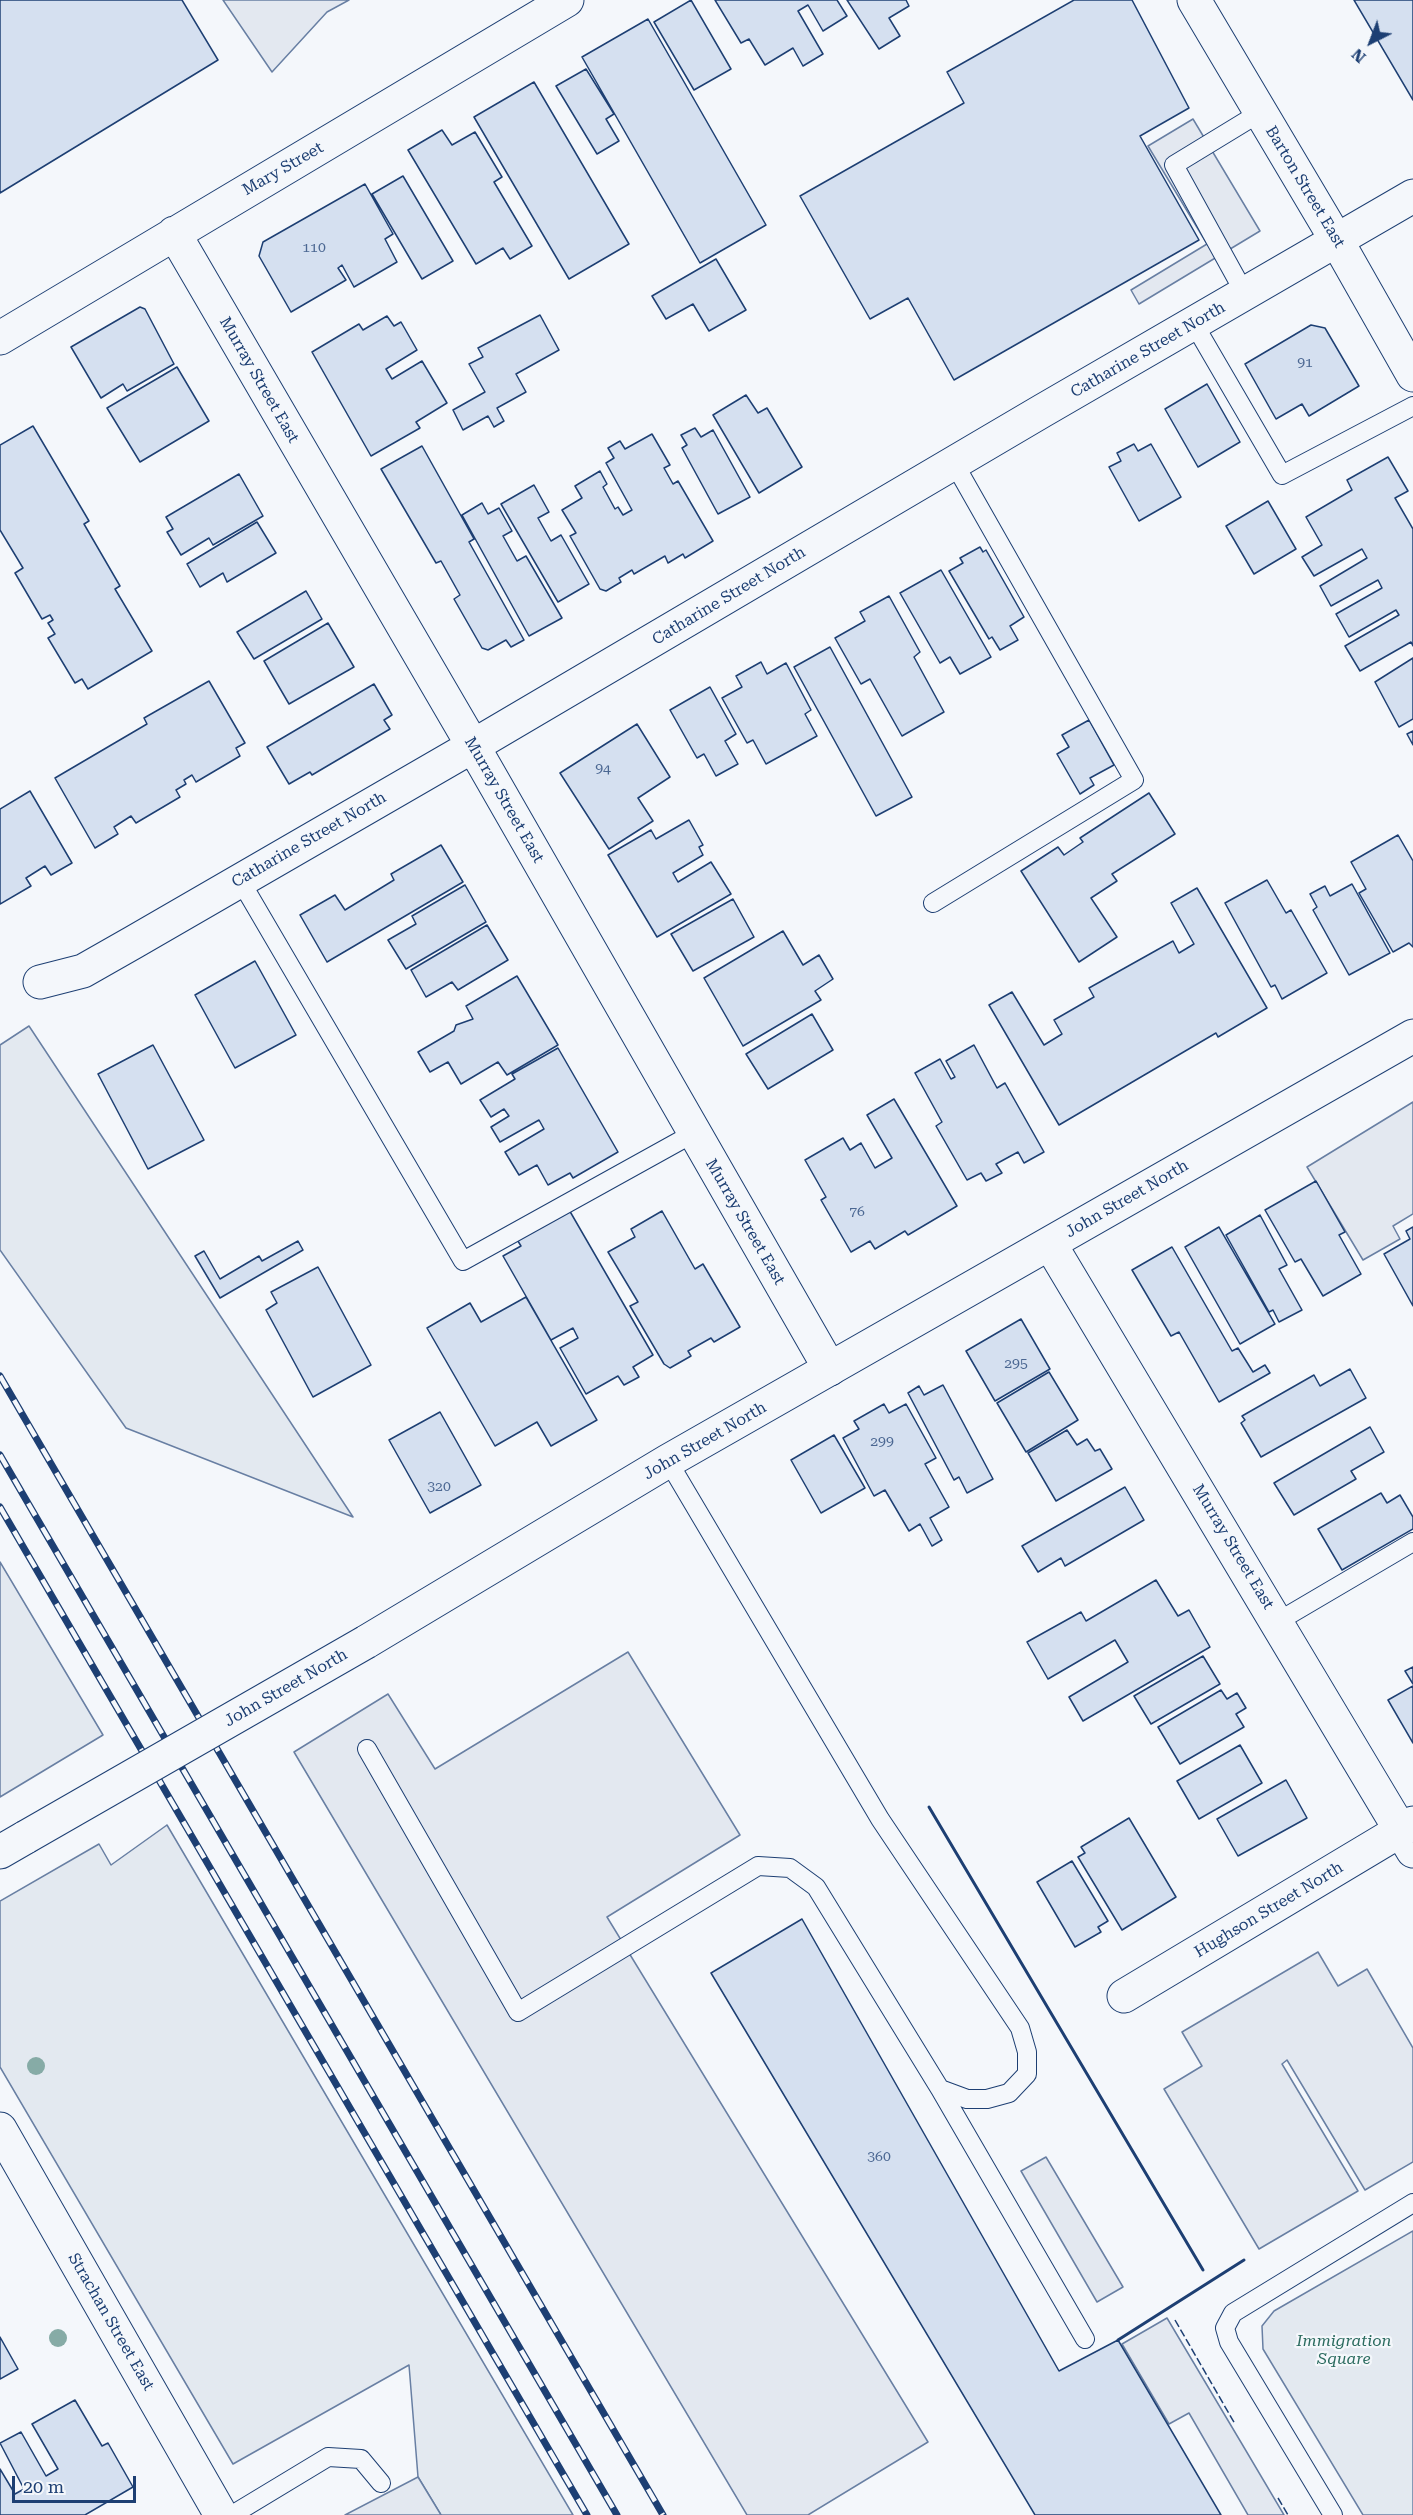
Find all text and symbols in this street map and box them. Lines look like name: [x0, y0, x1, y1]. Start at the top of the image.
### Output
north arrow: [1341, 12, 1401, 72]
text: N: [1348, 45, 1370, 67]
street label: Barton Street East: [1261, 123, 1349, 251]
street label: Mary Street: [239, 138, 327, 200]
house number: 110: [302, 240, 326, 256]
street label: Catharine Street North: [1067, 298, 1229, 402]
street label: Murray Street East: [215, 314, 303, 446]
house number: 91: [1297, 355, 1313, 371]
street label: Catharine Street North: [649, 543, 809, 649]
street label: Murray Street East: [460, 734, 548, 866]
house number: 94: [595, 761, 611, 777]
street label: Catharine Street North: [228, 788, 390, 892]
street label: Murray Street East: [701, 1156, 789, 1288]
street label: John Street North: [1062, 1156, 1192, 1242]
house number: 76: [849, 1204, 865, 1220]
house number: 295: [1004, 1356, 1028, 1372]
street label: John Street North: [640, 1398, 770, 1484]
house number: 299: [870, 1434, 894, 1450]
house number: 320: [427, 1479, 451, 1495]
street label: Murray Street East: [1188, 1481, 1278, 1613]
street label: John Street North: [221, 1645, 351, 1731]
street label: Hughson Street North: [1191, 1858, 1347, 1962]
house number: 360: [867, 2149, 891, 2165]
street label: Strachan Street East: [64, 2250, 158, 2394]
park label: Immigration Square: [1297, 2331, 1391, 2369]
scale bar: [15, 2464, 140, 2502]
text: 20 m: [23, 2476, 64, 2497]

